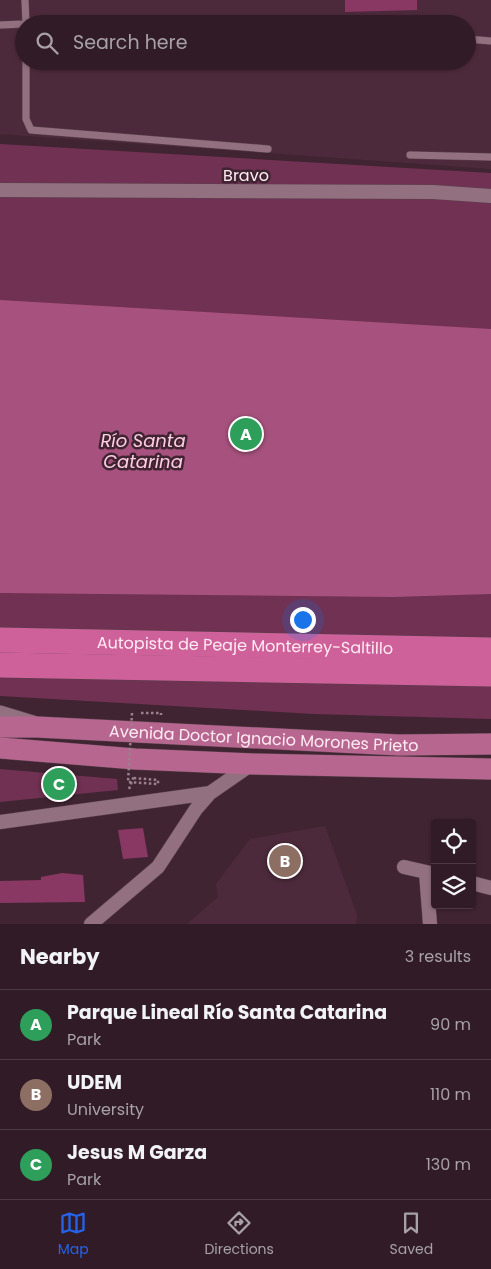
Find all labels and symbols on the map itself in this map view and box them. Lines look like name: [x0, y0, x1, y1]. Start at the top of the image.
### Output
street label: Bravo: [223, 164, 269, 187]
pin: A: [230, 415, 262, 453]
water label: Río Santa Catarina: [100, 428, 186, 474]
your location: [290, 607, 316, 633]
street label: Autopista de Peaje Monterrey-Saltillo: [97, 631, 393, 660]
street label: Avenida Doctor Ignacio Morones Prieto: [108, 720, 419, 757]
pin: C: [43, 765, 75, 803]
pin: B: [269, 842, 301, 880]

